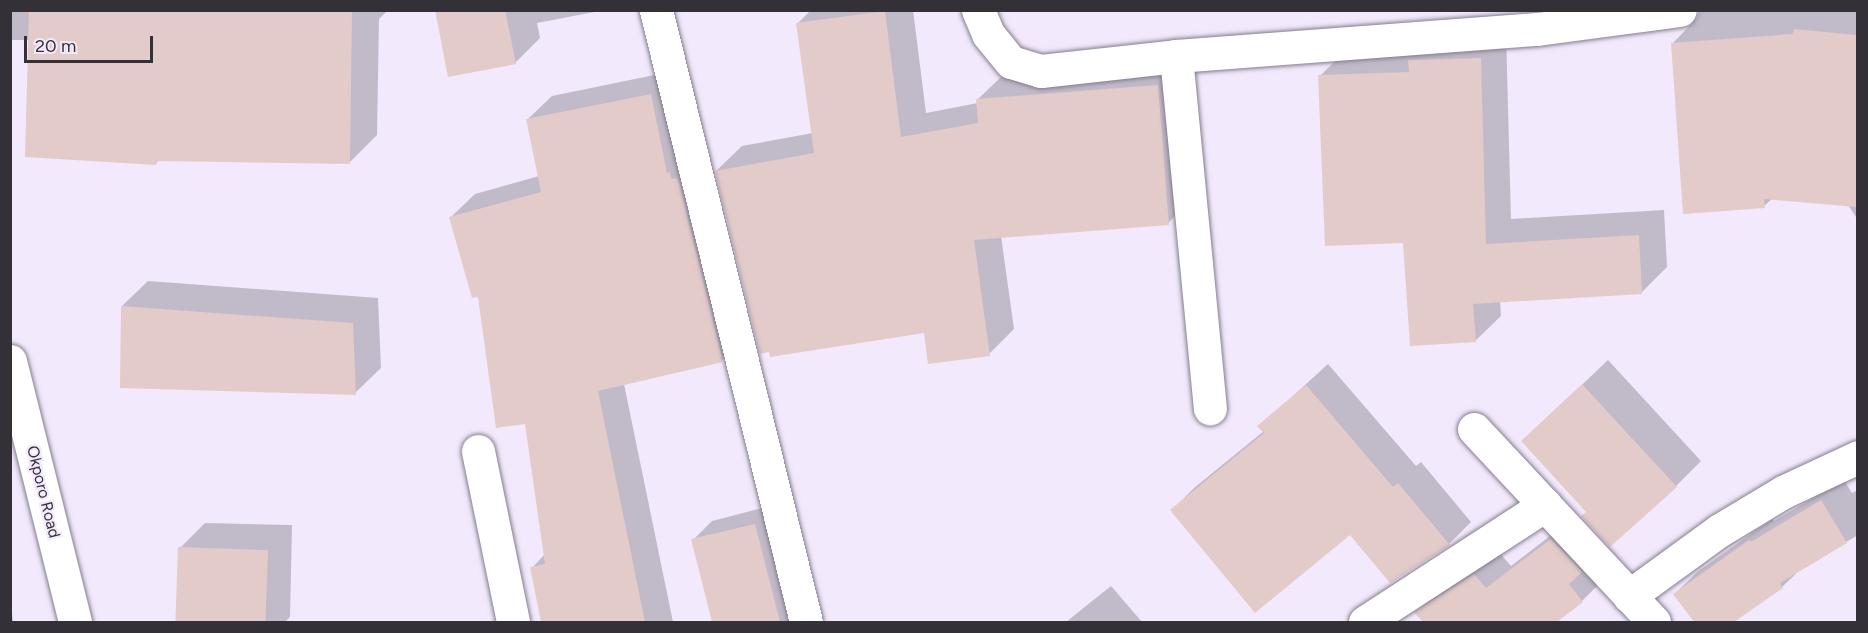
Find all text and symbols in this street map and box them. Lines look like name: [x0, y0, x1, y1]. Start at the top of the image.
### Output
scale bar: [27, 24, 156, 62]
text: 20 m: [35, 35, 76, 57]
street label: Okporo Road: [22, 444, 64, 540]

